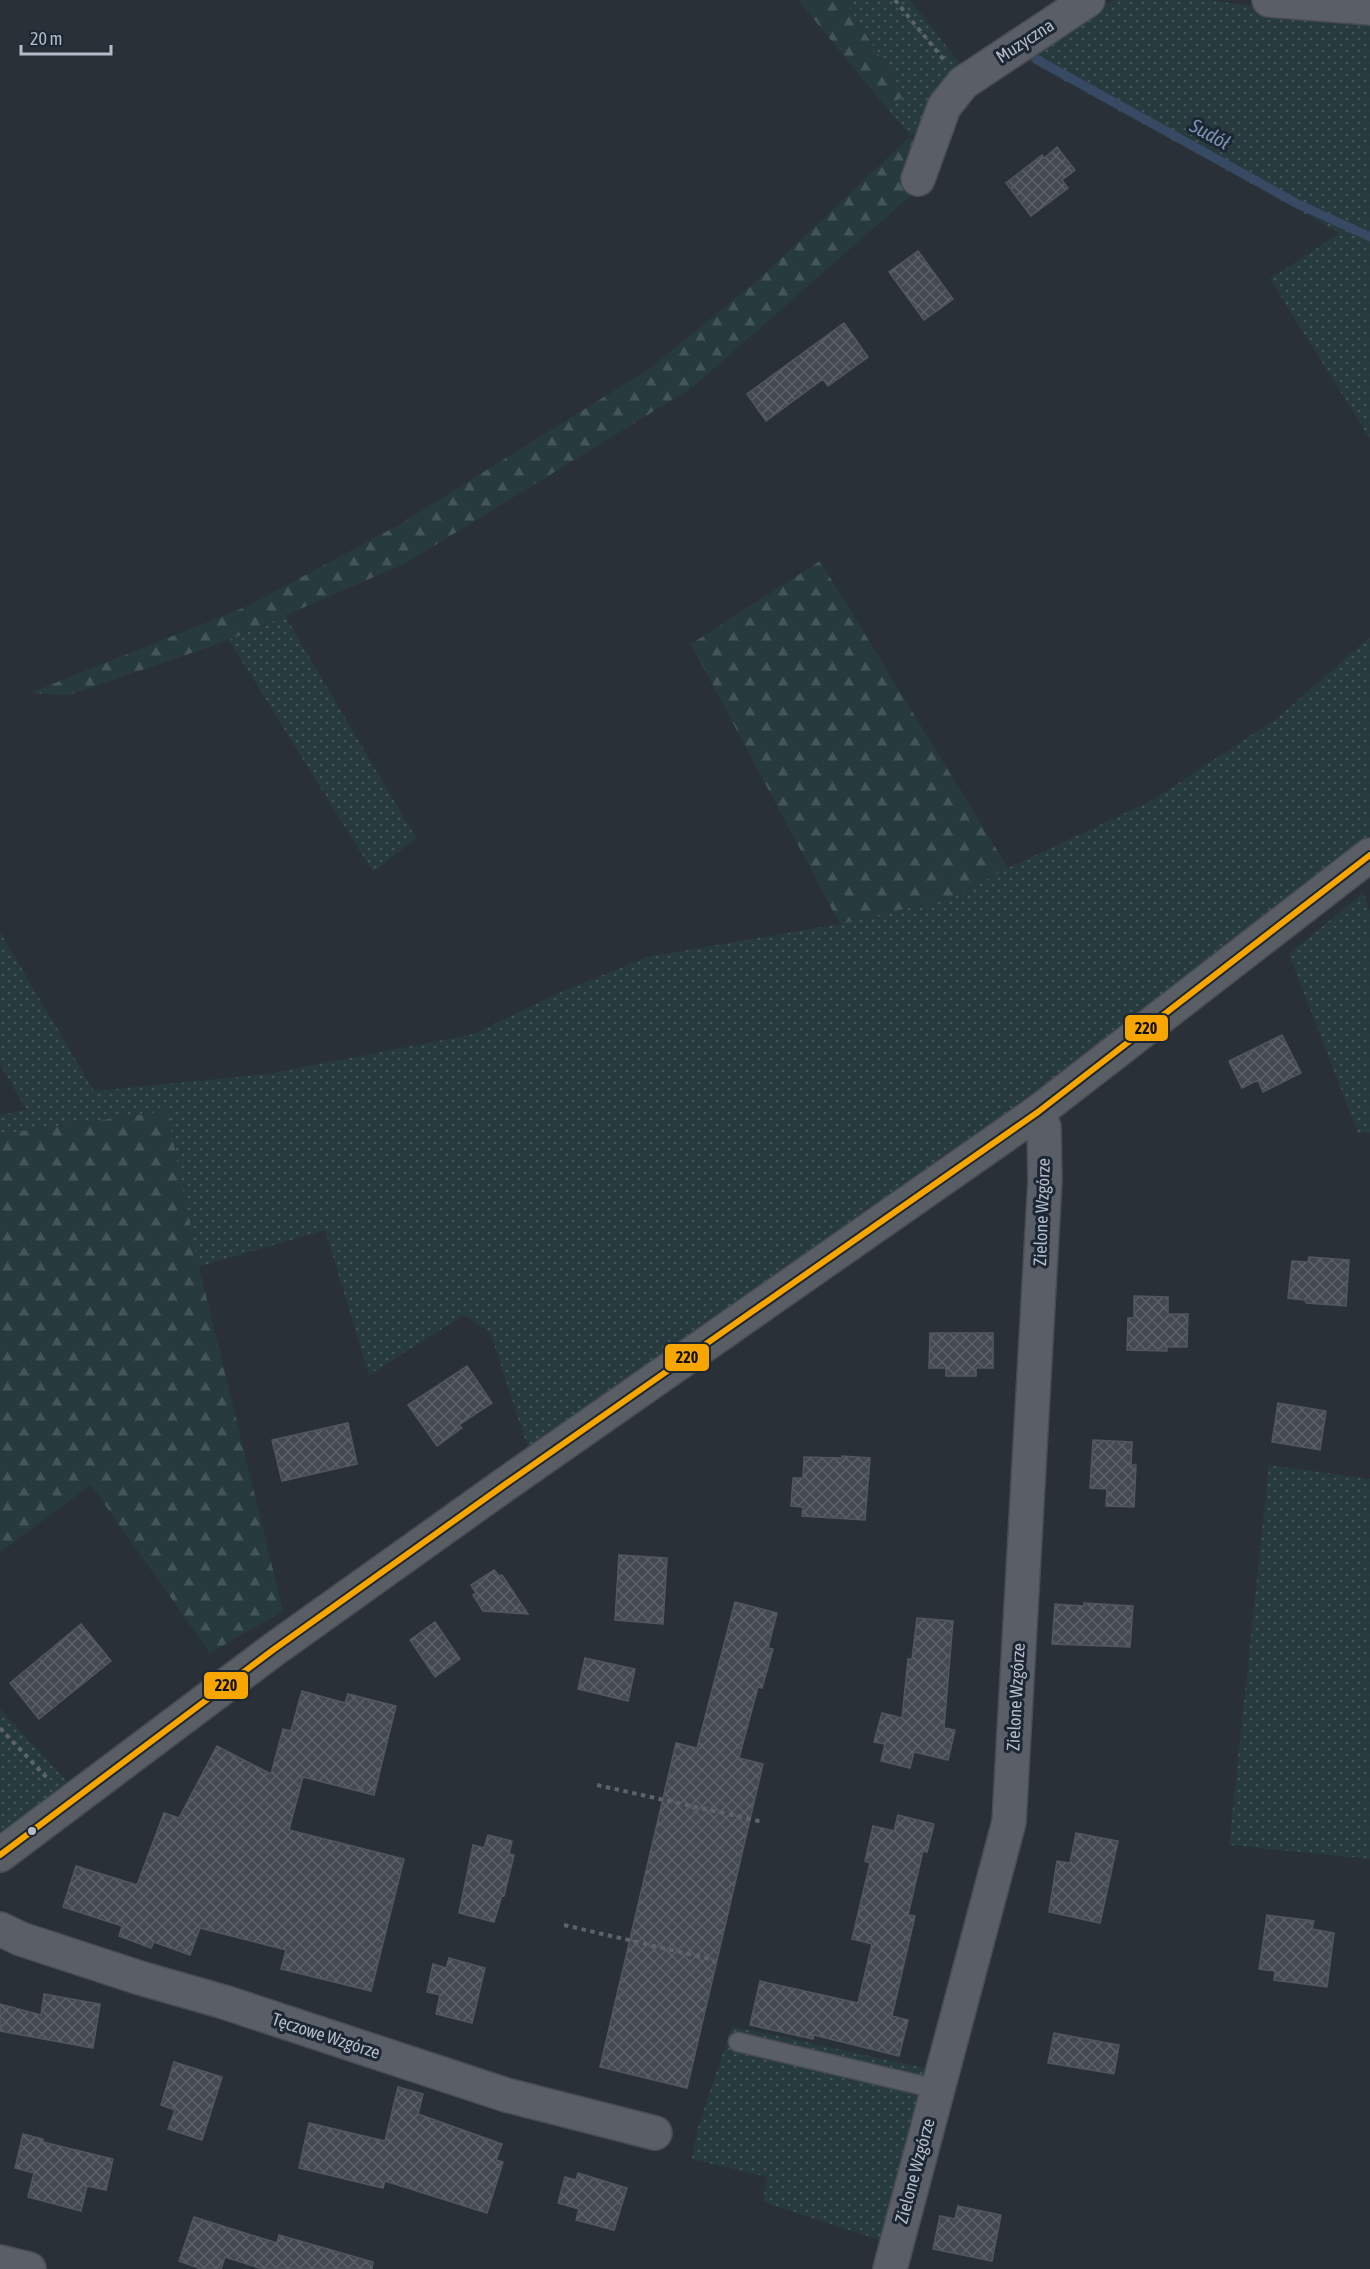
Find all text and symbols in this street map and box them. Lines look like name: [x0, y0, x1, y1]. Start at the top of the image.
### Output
street label: Muzyczna: [992, 14, 1058, 67]
scale bar: [21, 18, 111, 56]
text: 20 m: [30, 28, 62, 49]
water label: Sudół: [1185, 113, 1234, 154]
line badge: 220: [1124, 1014, 1169, 1042]
text: 220: [1135, 1019, 1158, 1037]
street label: Zielone Wzgórze: [1029, 1158, 1054, 1266]
line badge: 220: [664, 1343, 710, 1372]
text: 220: [676, 1348, 699, 1366]
street label: Zielone Wzgórze: [1002, 1643, 1029, 1751]
line badge: 220: [203, 1671, 249, 1700]
text: 220: [215, 1676, 238, 1694]
unlabelled marker: [26, 1825, 38, 1837]
street label: Tęczowe Wzgórze: [269, 2008, 383, 2063]
street label: Zielone Wzgórze: [890, 2116, 939, 2226]

